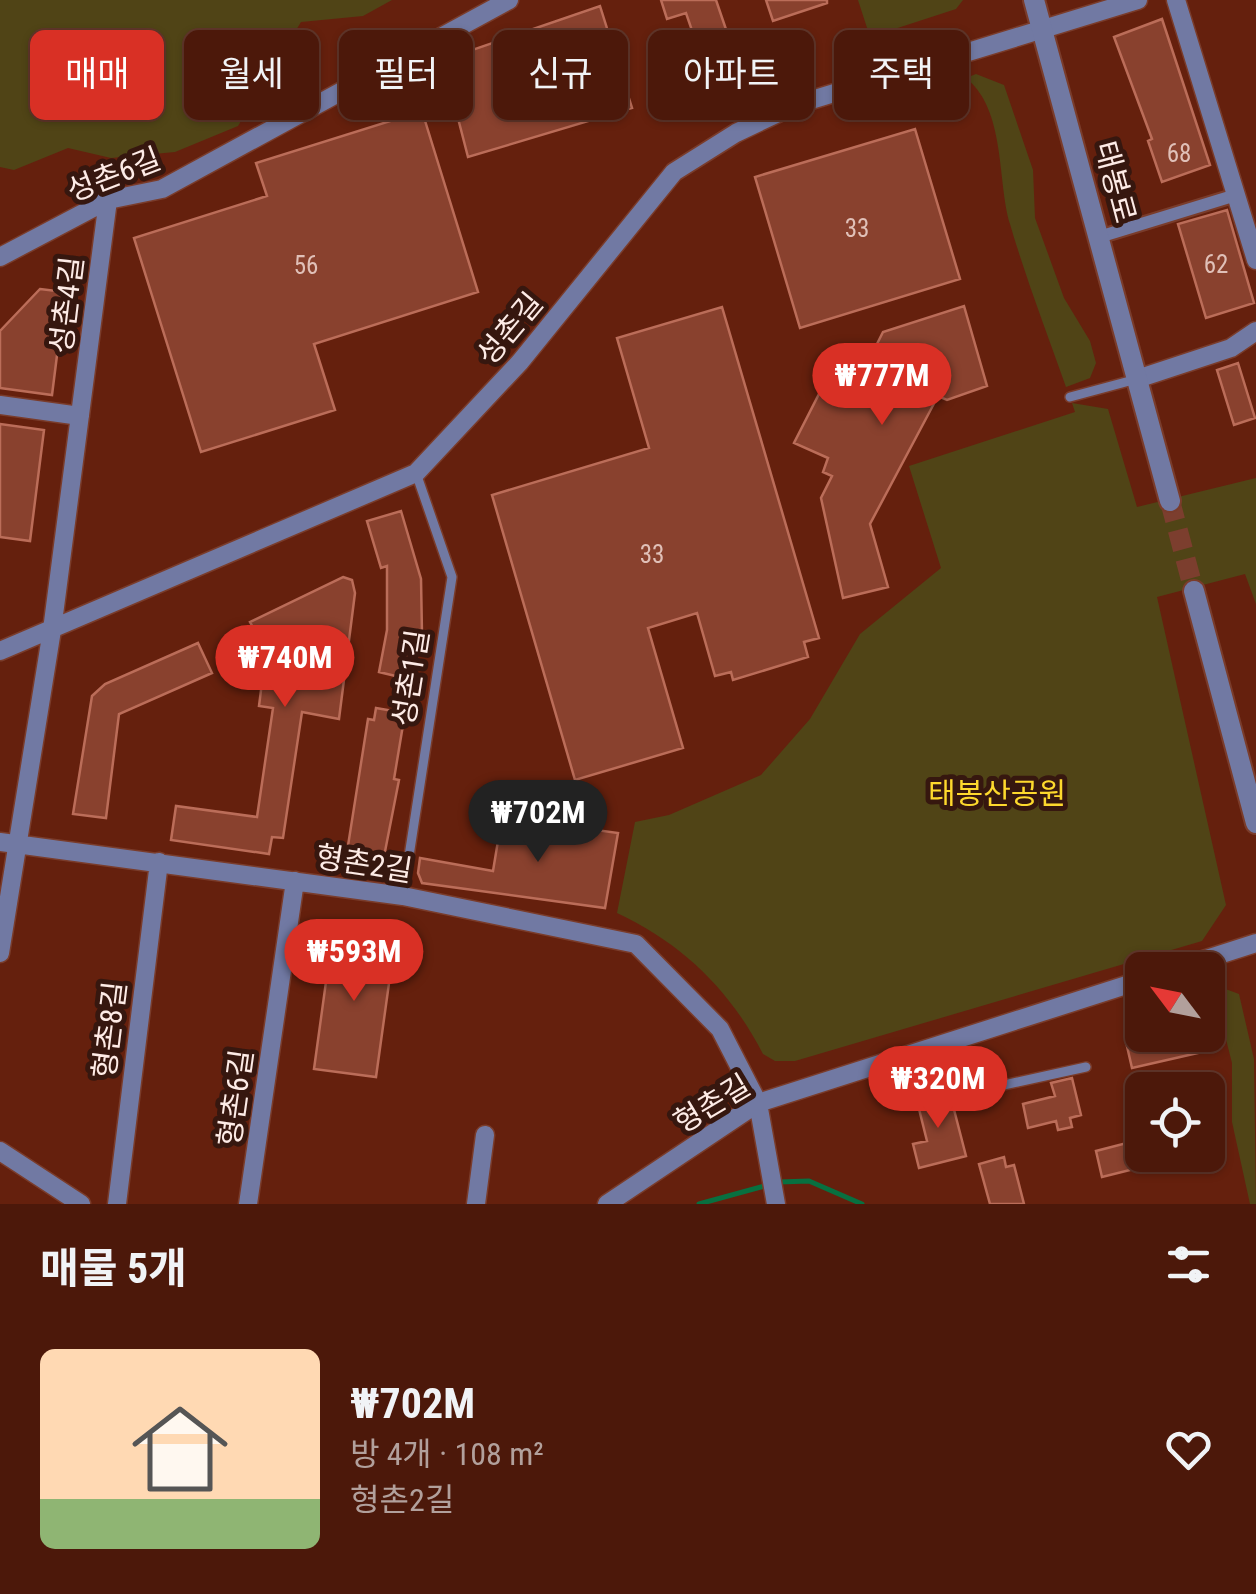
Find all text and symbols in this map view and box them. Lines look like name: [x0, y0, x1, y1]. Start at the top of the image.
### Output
chip: 매매: [30, 30, 164, 120]
chip: 월세: [184, 30, 319, 120]
chip: 필터: [339, 30, 473, 120]
chip: 신규: [493, 30, 628, 120]
chip: 아파트: [648, 30, 814, 120]
chip: 주택: [834, 30, 969, 120]
street label: 태봉로: [1088, 137, 1143, 226]
house number: 68: [1167, 139, 1191, 168]
street label: 성촌6길: [62, 141, 166, 208]
house number: 33: [845, 214, 869, 243]
house number: 62: [1204, 250, 1228, 279]
house number: 56: [294, 251, 318, 280]
street label: 성촌4길: [43, 254, 90, 356]
street label: 성촌길: [470, 286, 550, 372]
pin: ₩777M: [812, 343, 952, 428]
text: ₩777M: [834, 356, 930, 394]
house number: 33: [640, 540, 664, 569]
pin: ₩740M: [215, 625, 355, 710]
street label: 성촌1길: [386, 627, 435, 729]
text: ₩740M: [237, 638, 333, 676]
park label: 태봉산공원: [928, 776, 1066, 811]
pin: ₩702M: [468, 780, 608, 865]
text: ₩702M: [490, 793, 586, 831]
street label: 형촌2길: [313, 839, 415, 888]
pin: ₩593M: [284, 919, 424, 1004]
text: ₩593M: [306, 932, 402, 970]
north arrow: [1125, 952, 1225, 1052]
map controls: [1125, 952, 1225, 1172]
street label: 형촌8길: [86, 979, 133, 1081]
pin: ₩320M: [868, 1046, 1008, 1131]
street label: 형촌6길: [211, 1047, 260, 1149]
text: ₩320M: [890, 1059, 986, 1097]
street label: 형촌길: [667, 1067, 756, 1140]
button: locate: [1125, 1072, 1225, 1172]
icon: filters: [1161, 1237, 1216, 1292]
text: 매물 5개: [40, 1244, 187, 1293]
text: ₩702M: [350, 1379, 475, 1428]
icon: home: [120, 1389, 240, 1509]
icon: heart: [1161, 1422, 1216, 1477]
text: 방 4개 · 108 m²: [350, 1435, 544, 1473]
text: 형촌2길: [350, 1481, 454, 1519]

